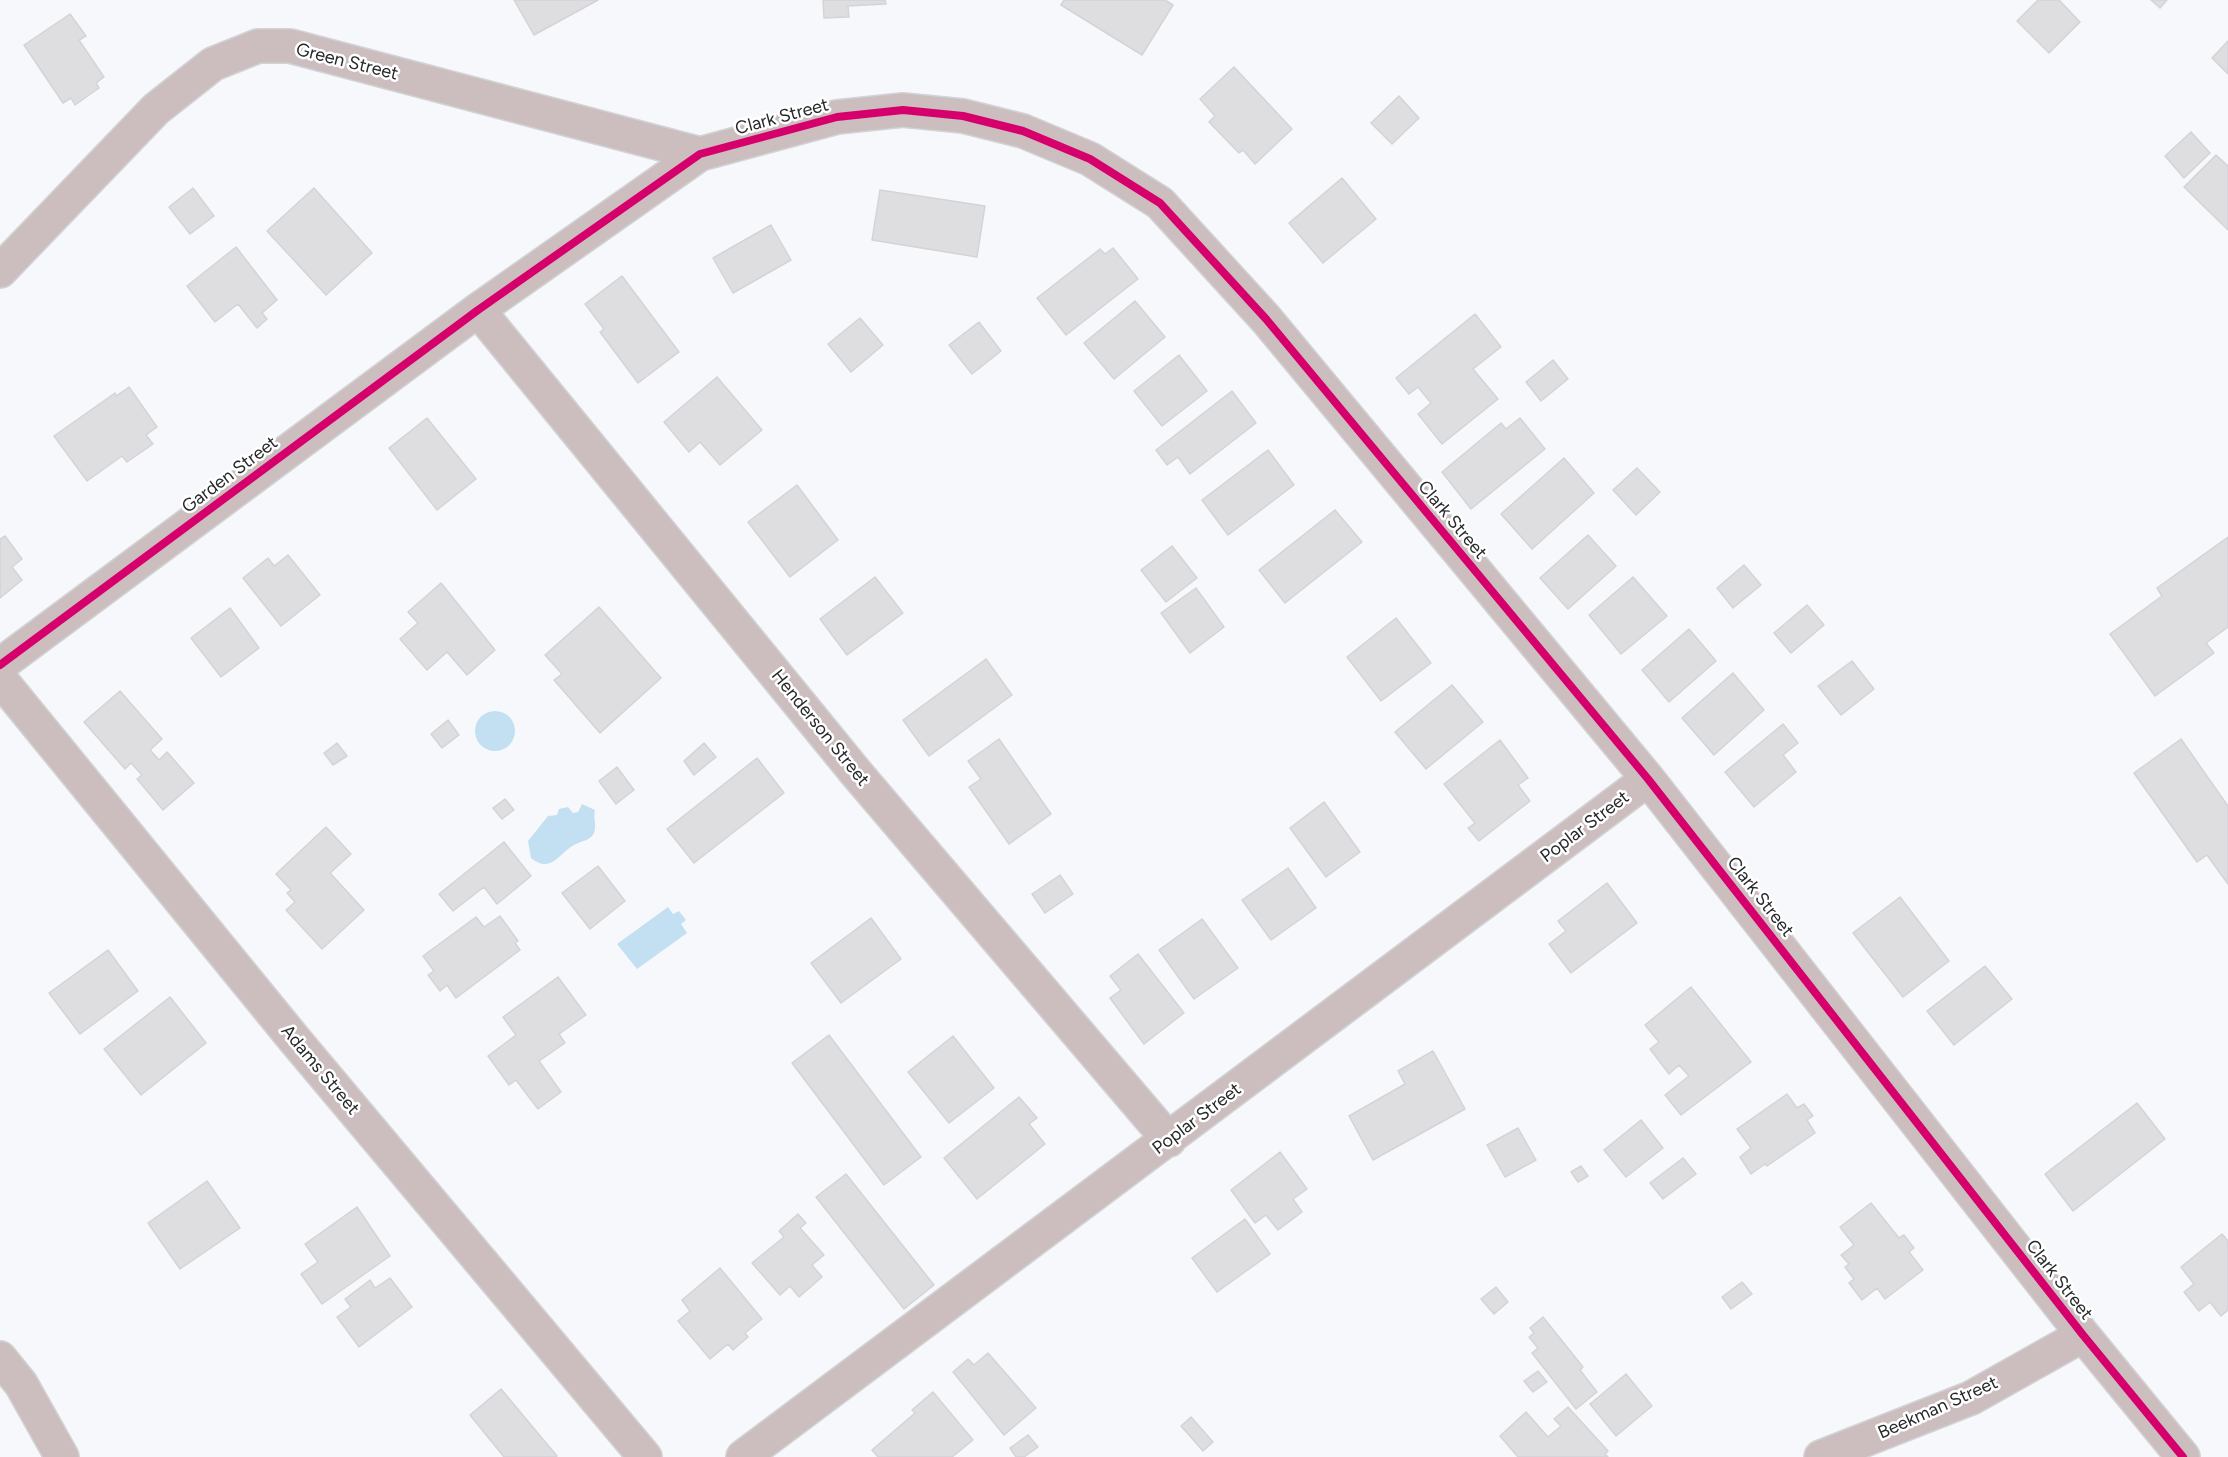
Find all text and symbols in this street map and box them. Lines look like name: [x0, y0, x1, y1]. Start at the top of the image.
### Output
street label: Green Street: [294, 39, 400, 85]
street label: Clark Street: [733, 94, 831, 140]
street label: Garden Street: [178, 432, 282, 518]
street label: Clark Street: [1413, 476, 1491, 564]
street label: Henderson Street: [766, 665, 874, 791]
street label: Poplar Street: [1536, 787, 1634, 867]
street label: Clark Street: [1722, 853, 1798, 941]
street label: Adams Street: [276, 1021, 364, 1119]
street label: Poplar Street: [1148, 1079, 1246, 1159]
street label: Clark Street: [2021, 1236, 2097, 1324]
street label: Beekman Street: [1875, 1372, 2001, 1444]

